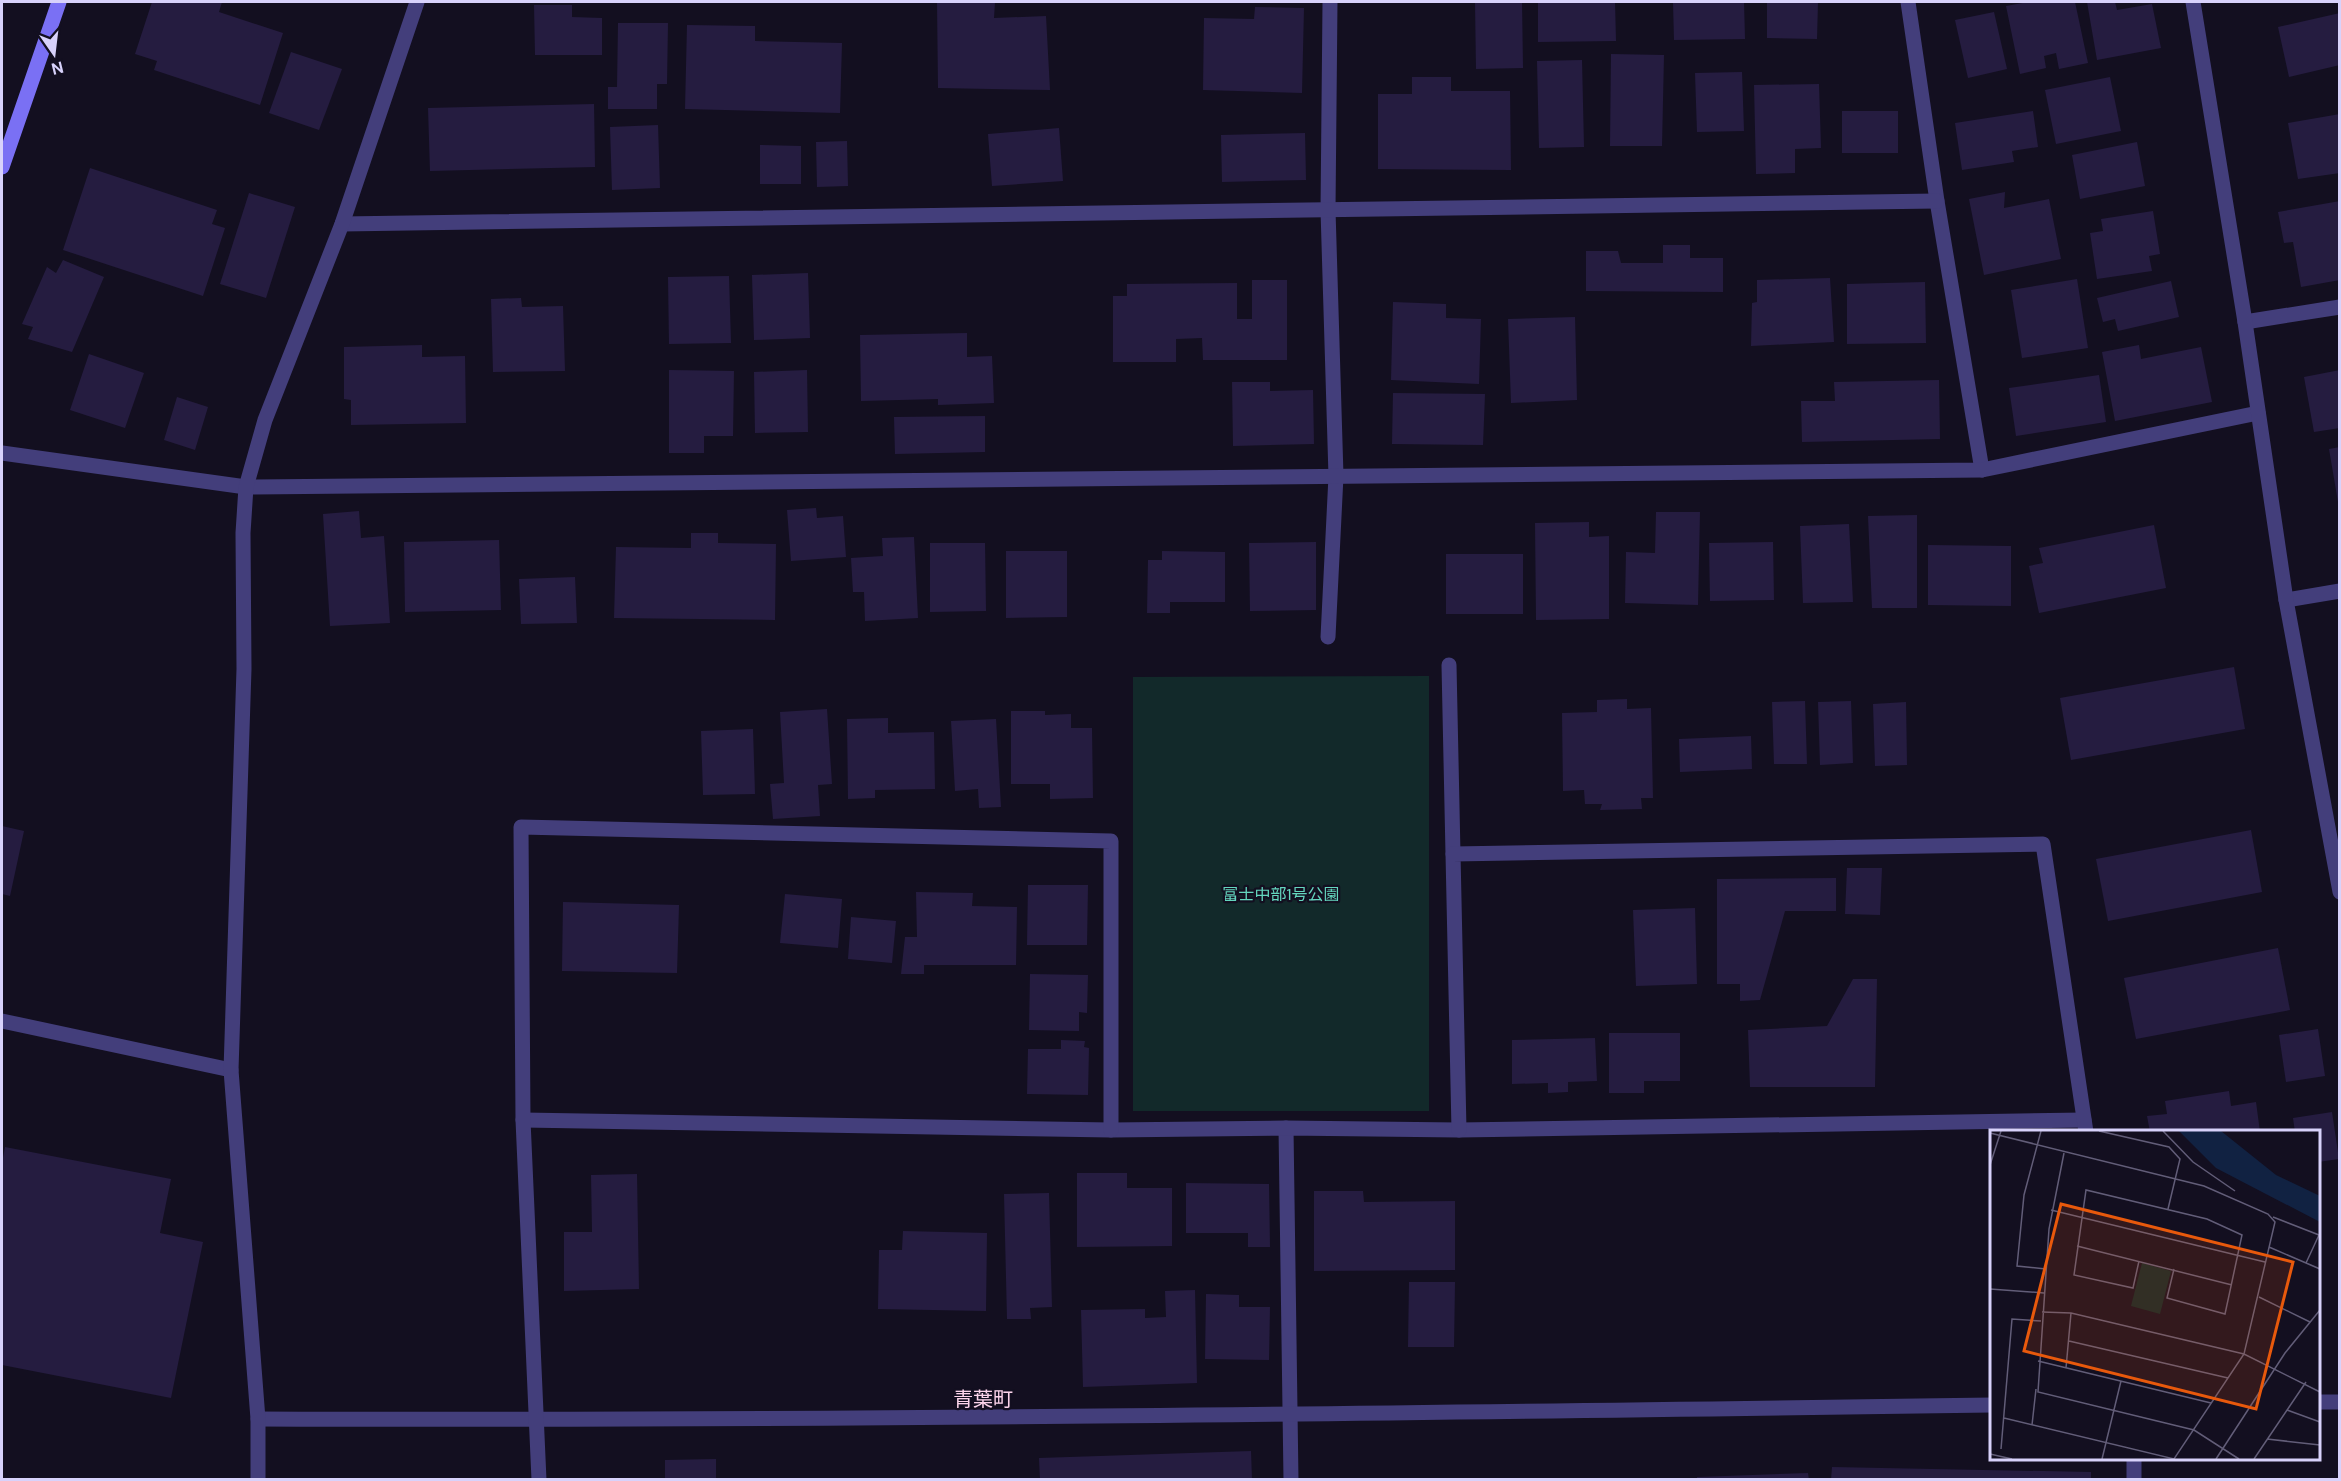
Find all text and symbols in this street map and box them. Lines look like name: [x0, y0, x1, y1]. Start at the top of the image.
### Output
north arrow: [24, 24, 84, 84]
text: N: [49, 56, 66, 80]
park label: 富士中部1号公園: [1223, 884, 1340, 905]
inset map: [1990, 1130, 2320, 1460]
district label: 青葉町: [953, 1386, 1013, 1412]

